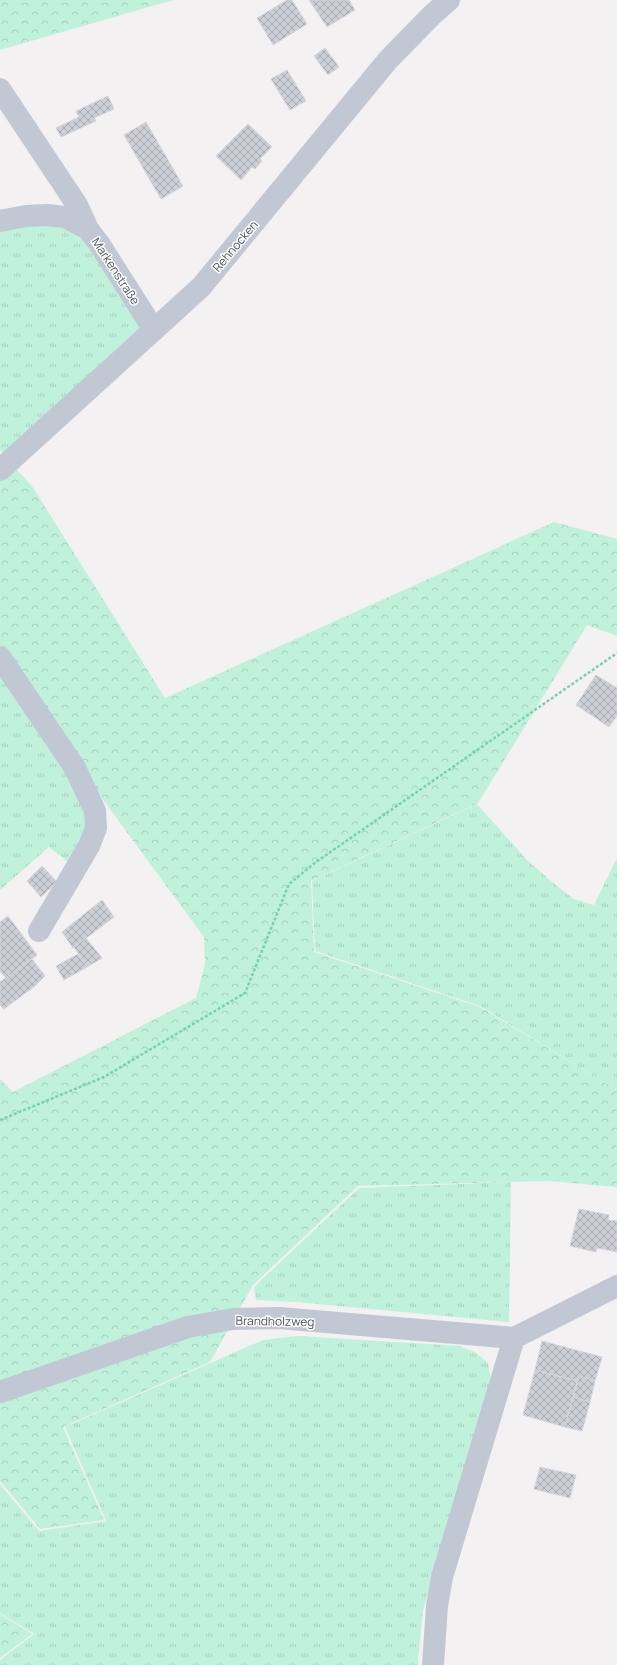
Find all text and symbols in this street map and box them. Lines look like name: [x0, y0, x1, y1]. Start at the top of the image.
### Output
street label: Rehnocken: [208, 217, 262, 275]
street label: Markenstraße: [88, 234, 144, 308]
street label: Brandholzweg: [235, 1312, 315, 1330]

